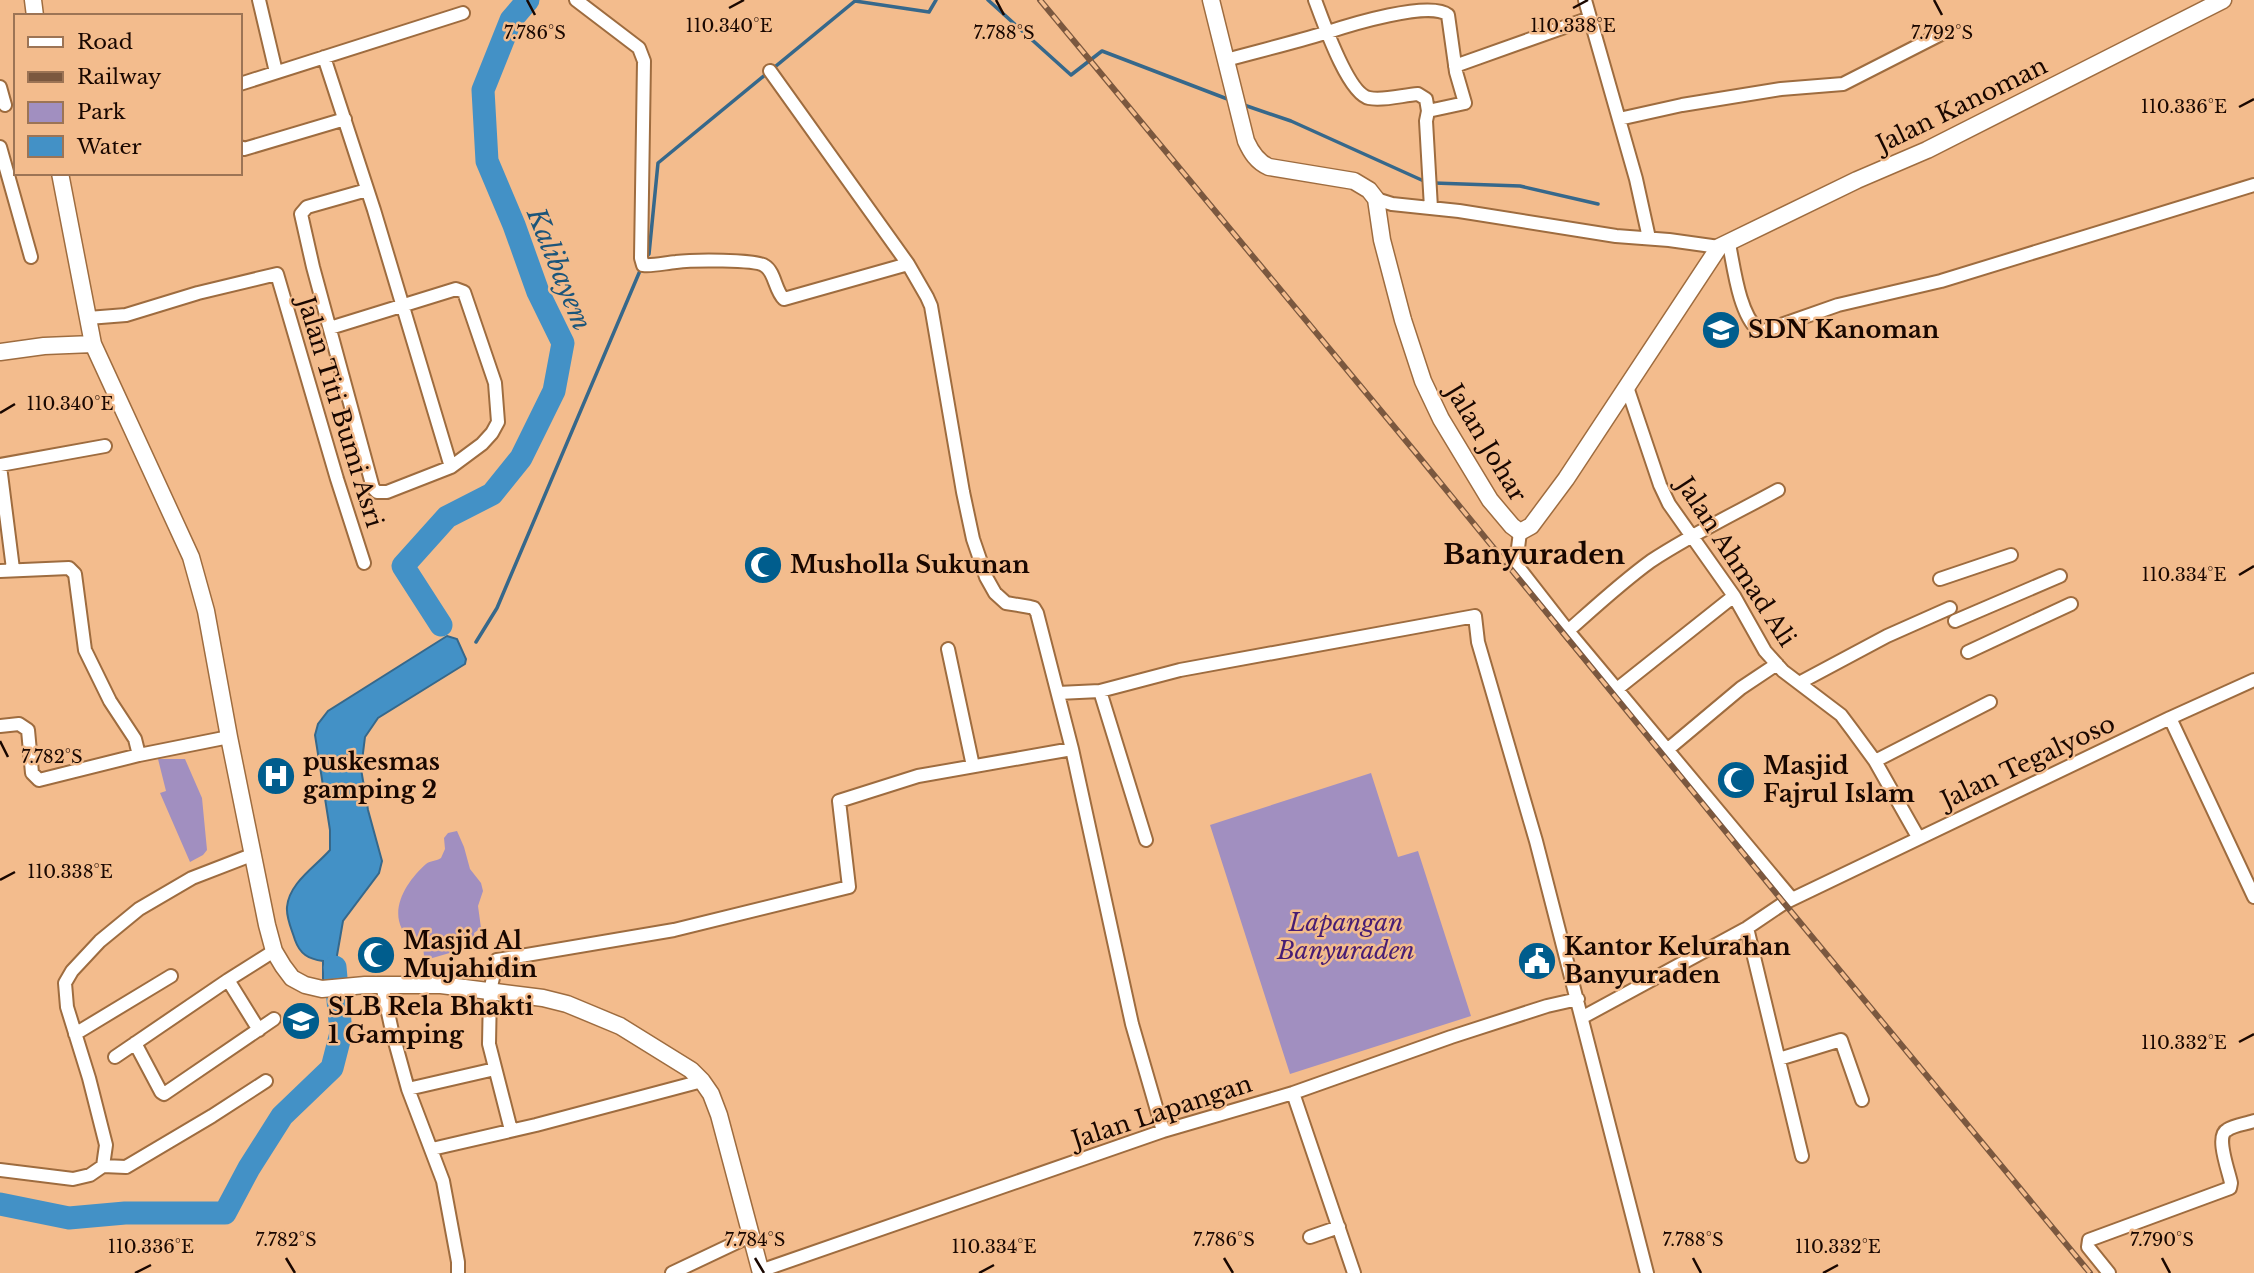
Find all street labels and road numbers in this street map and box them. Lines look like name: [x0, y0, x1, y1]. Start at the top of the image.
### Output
street label: Jalan Kanoman: [1869, 51, 2052, 160]
street label: Jalan Titi Bumi Asri: [291, 290, 389, 531]
street label: Jalan Johar: [1438, 376, 1533, 507]
street label: Jalan Ahmad Ali: [1669, 469, 1802, 652]
street label: Jalan Tegalyoso: [1933, 709, 2119, 816]
street label: Jalan Lapangan: [1065, 1069, 1256, 1155]

